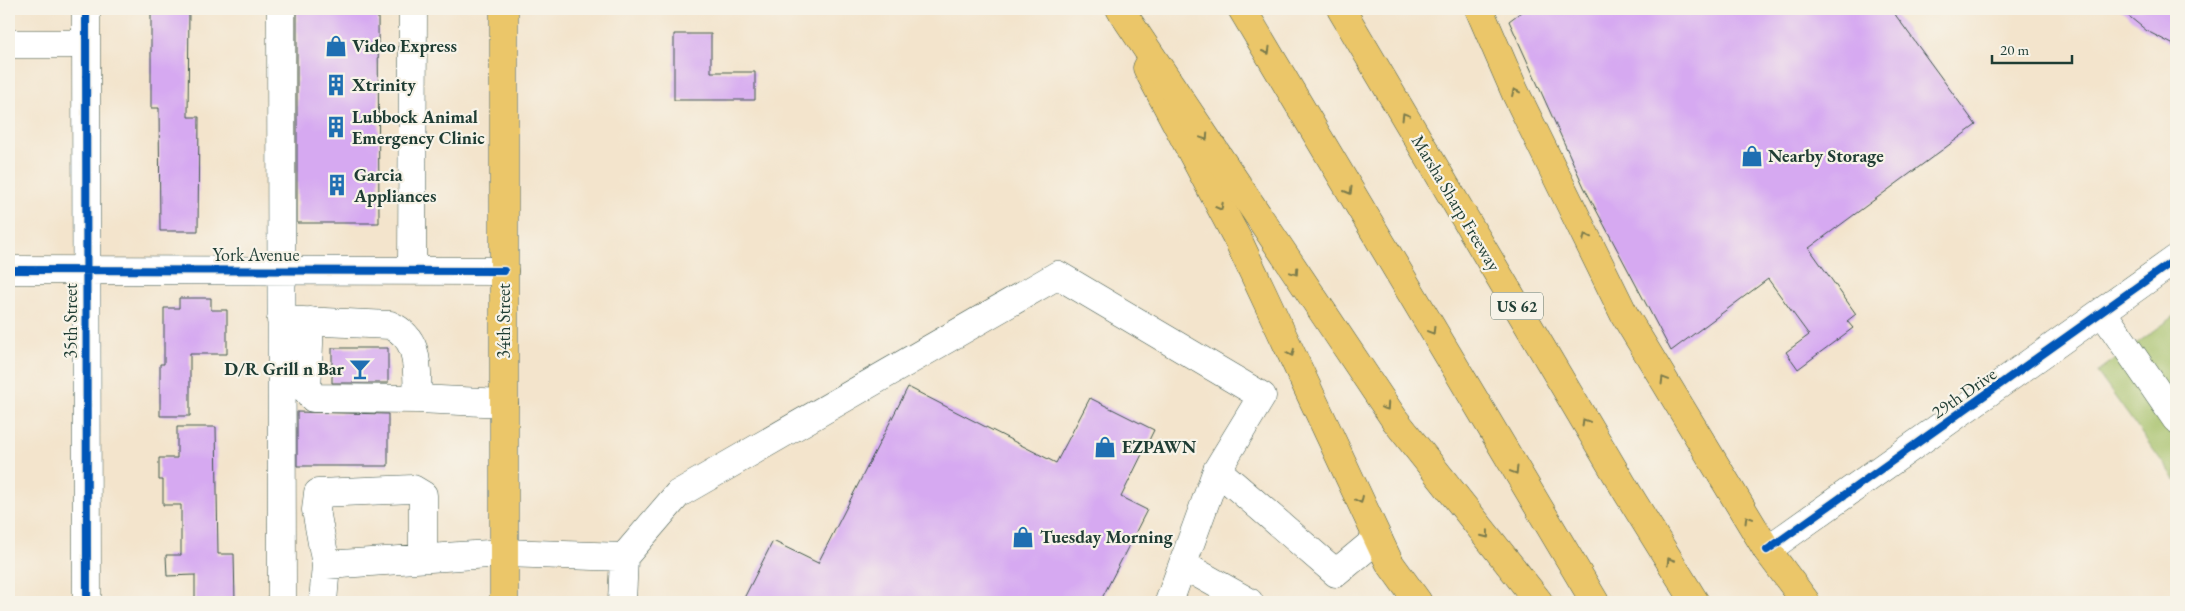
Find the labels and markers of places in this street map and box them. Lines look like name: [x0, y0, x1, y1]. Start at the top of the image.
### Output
shop icon: Video Express: [323, 33, 349, 59]
place label: Video Express: [352, 34, 457, 57]
building icon: Xtrinity: [323, 72, 349, 98]
place label: Xtrinity: [351, 73, 416, 96]
place label: Lubbock Animal Emergency Clinic: [352, 105, 485, 149]
building icon: Lubbock Animal Emergency Clinic: [323, 114, 349, 140]
shop icon: Nearby Storage: [1739, 143, 1765, 169]
place label: Nearby Storage: [1768, 144, 1884, 167]
place label: Garcia Appliances: [353, 163, 436, 207]
building icon: Garcia Appliances: [324, 172, 350, 198]
bar icon: D/R Grill n Bar: [347, 356, 373, 382]
place label: D/R Grill n Bar: [224, 357, 345, 380]
shop icon: EZPAWN: [1092, 434, 1118, 460]
place label: EZPAWN: [1122, 435, 1197, 458]
shop icon: Tuesday Morning: [1010, 524, 1036, 550]
place label: Tuesday Morning: [1040, 525, 1174, 548]

